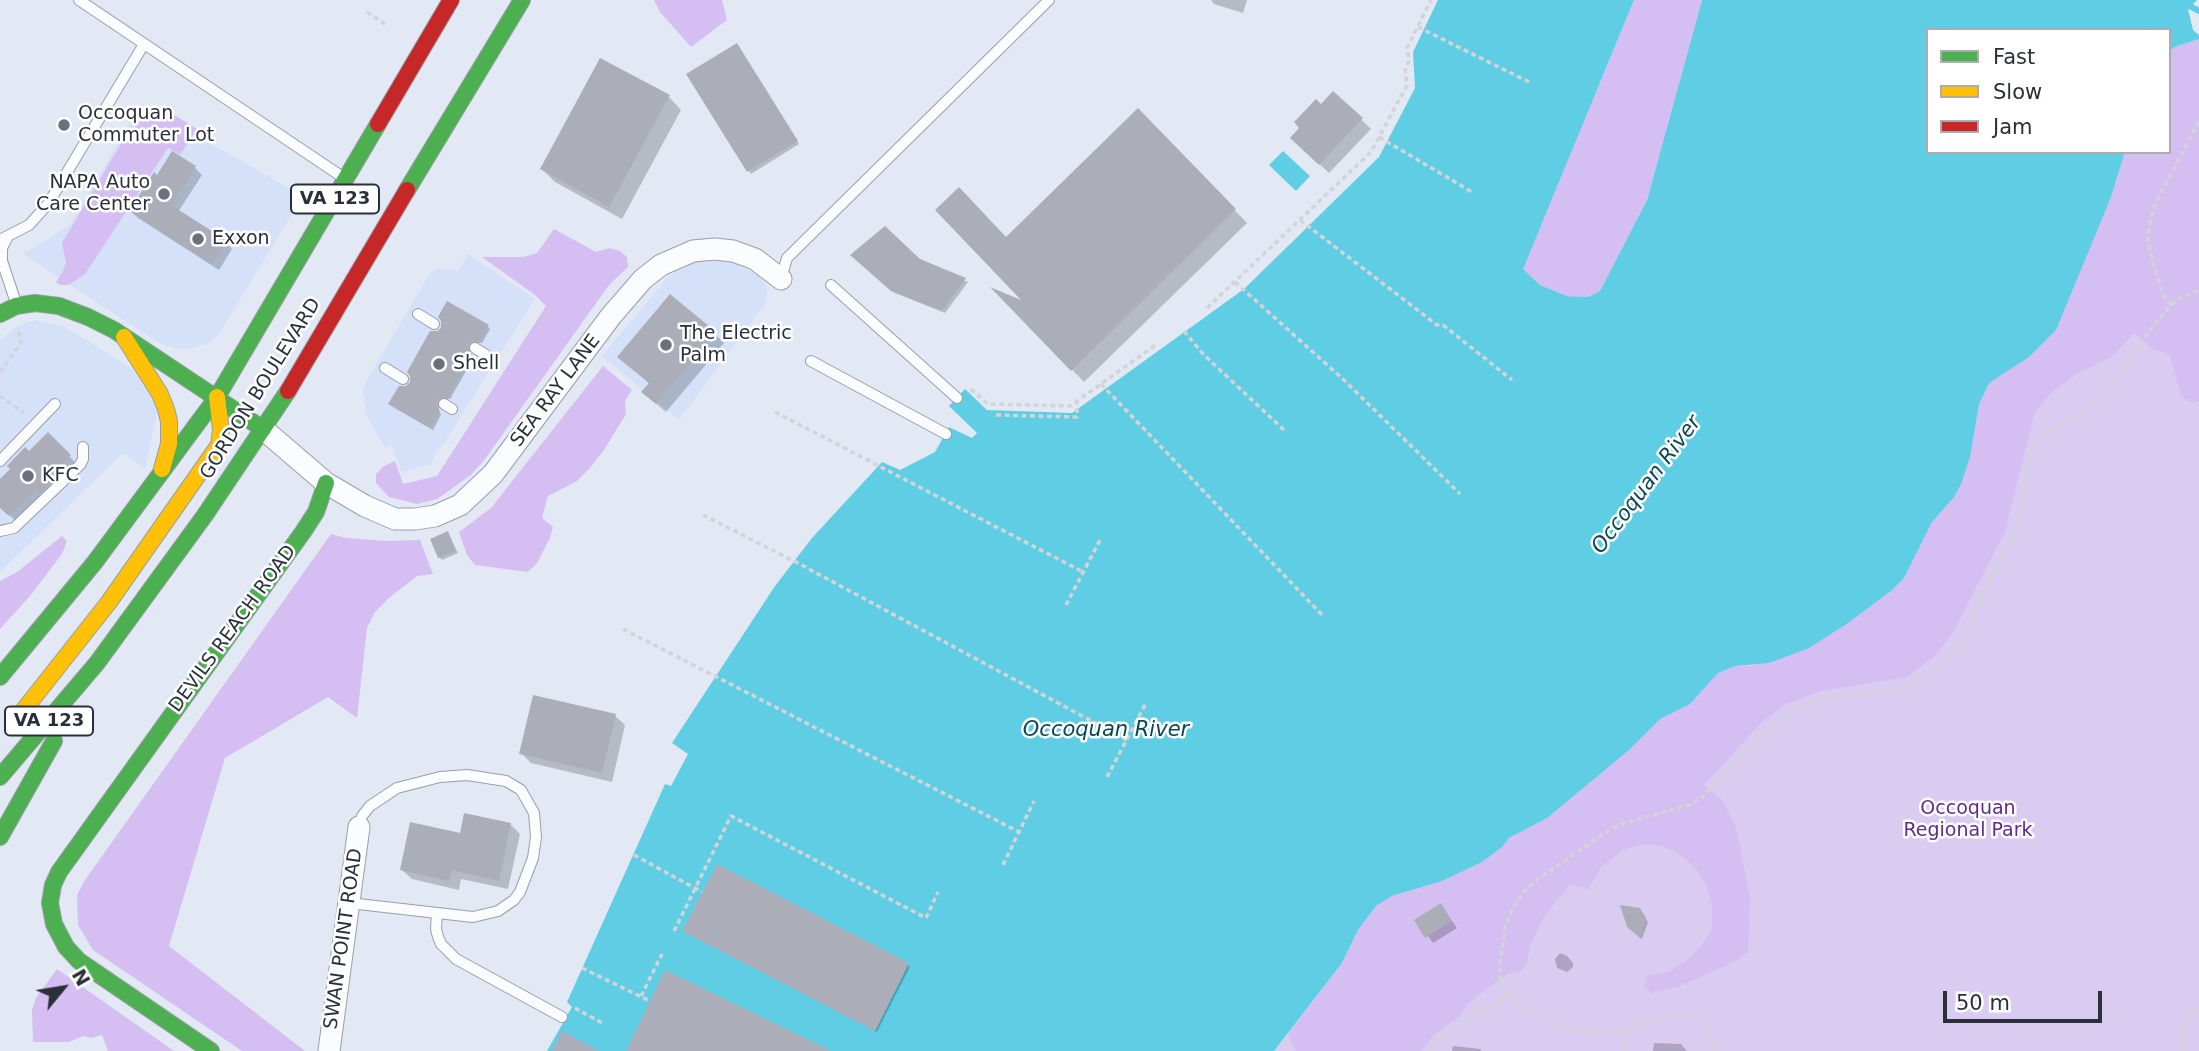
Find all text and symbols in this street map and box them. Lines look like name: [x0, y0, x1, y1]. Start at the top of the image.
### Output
legend: [1926, 28, 2171, 154]
text: Fast: [1993, 45, 2035, 69]
text: Slow: [1993, 80, 2042, 104]
place label: Occoquan Commuter Lot: [78, 103, 214, 147]
text: Jam: [1993, 115, 2033, 139]
marker: Occoquan Commuter Lot: [56, 117, 72, 133]
place label: NAPA Auto Care Center: [36, 172, 150, 216]
road number: VA 123: [291, 184, 379, 214]
marker: NAPA Auto Care Center: [156, 186, 172, 202]
place label: Exxon: [212, 228, 270, 250]
marker: Exxon: [190, 231, 206, 247]
street label: GORDON BOULEVARD: [196, 294, 326, 484]
place label: The Electric Palm: [680, 323, 792, 367]
street label: SEA RAY LANE: [506, 330, 606, 452]
marker: The Electric Palm: [658, 337, 674, 353]
place label: Shell: [453, 353, 499, 375]
marker: Shell: [431, 356, 447, 372]
water label: Occoquan River: [1587, 411, 1707, 559]
place label: KFC: [42, 465, 79, 487]
marker: KFC: [20, 468, 36, 484]
street label: DEVILS REACH ROAD: [165, 541, 301, 717]
road number: VA 123: [5, 706, 93, 736]
water label: Occoquan River: [1023, 718, 1189, 744]
park label: Occoquan Regional Park: [1903, 798, 2033, 842]
street label: SWAN POINT ROAD: [320, 847, 368, 1031]
north arrow: [28, 953, 98, 1023]
text: N: [68, 965, 95, 990]
scale bar: [1947, 978, 2106, 1022]
text: 50 m: [1956, 991, 2010, 1015]

